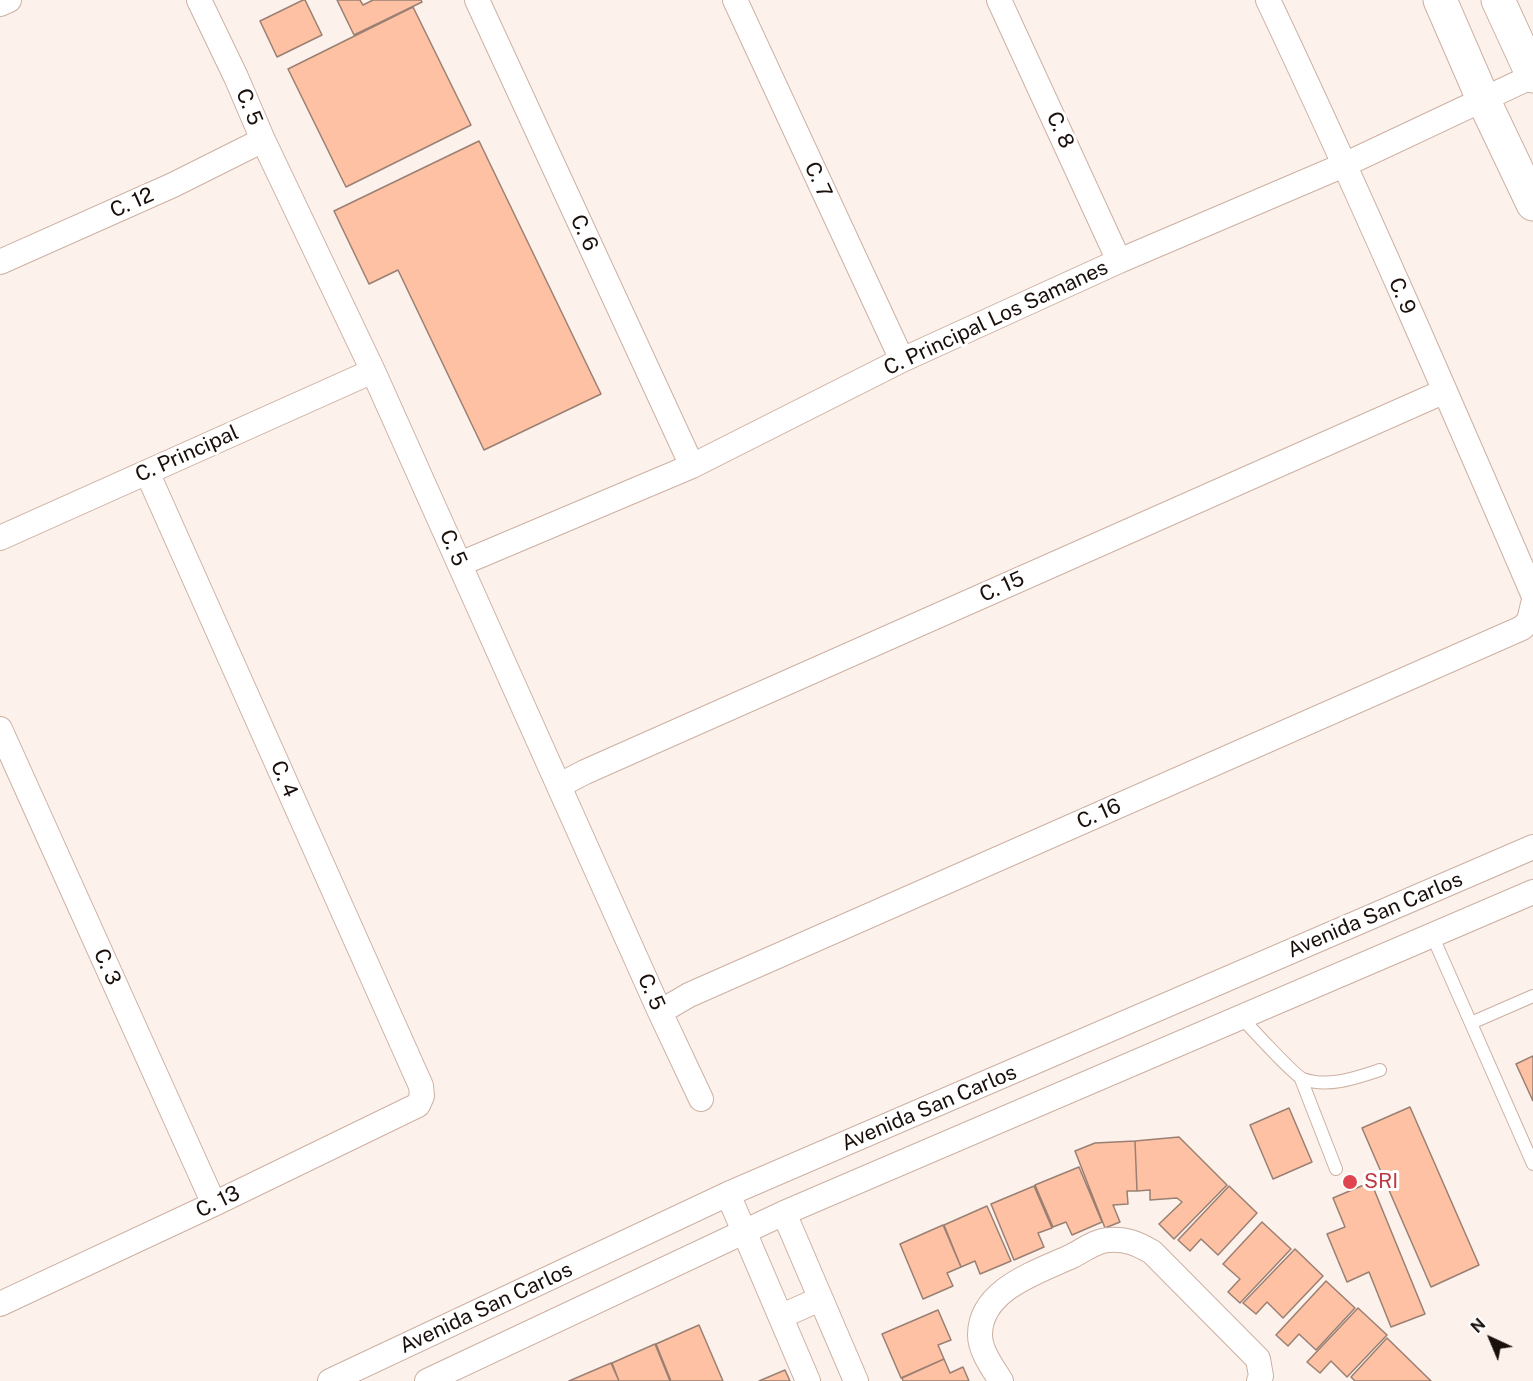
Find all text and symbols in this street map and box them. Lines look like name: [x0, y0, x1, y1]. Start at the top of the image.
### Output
street label: C. 5: [230, 85, 268, 129]
street label: C. 8: [1041, 108, 1079, 152]
street label: C. 7: [799, 158, 837, 202]
street label: C. 12: [106, 182, 158, 224]
street label: C. 6: [565, 211, 603, 255]
street label: C. Principal Los Samanes: [880, 255, 1112, 381]
street label: C. 9: [1383, 274, 1421, 318]
street label: C. Principal: [132, 420, 242, 488]
street label: C. 5: [434, 526, 472, 570]
street label: C. 15: [976, 566, 1028, 608]
street label: C. 4: [265, 757, 303, 801]
street label: C. 16: [1073, 793, 1125, 835]
street label: Avenida San Carlos: [1284, 867, 1466, 963]
street label: C. 3: [88, 945, 126, 989]
street label: C. 5: [632, 970, 670, 1014]
street label: Avenida San Carlos: [838, 1060, 1020, 1156]
place label: SRI: [1364, 1169, 1398, 1195]
marker: SRI: [1341, 1173, 1359, 1191]
street label: C. 13: [192, 1181, 244, 1223]
street label: Avenida San Carlos: [396, 1257, 576, 1359]
north arrow: [1461, 1309, 1521, 1369]
text: N: [1467, 1315, 1489, 1337]

